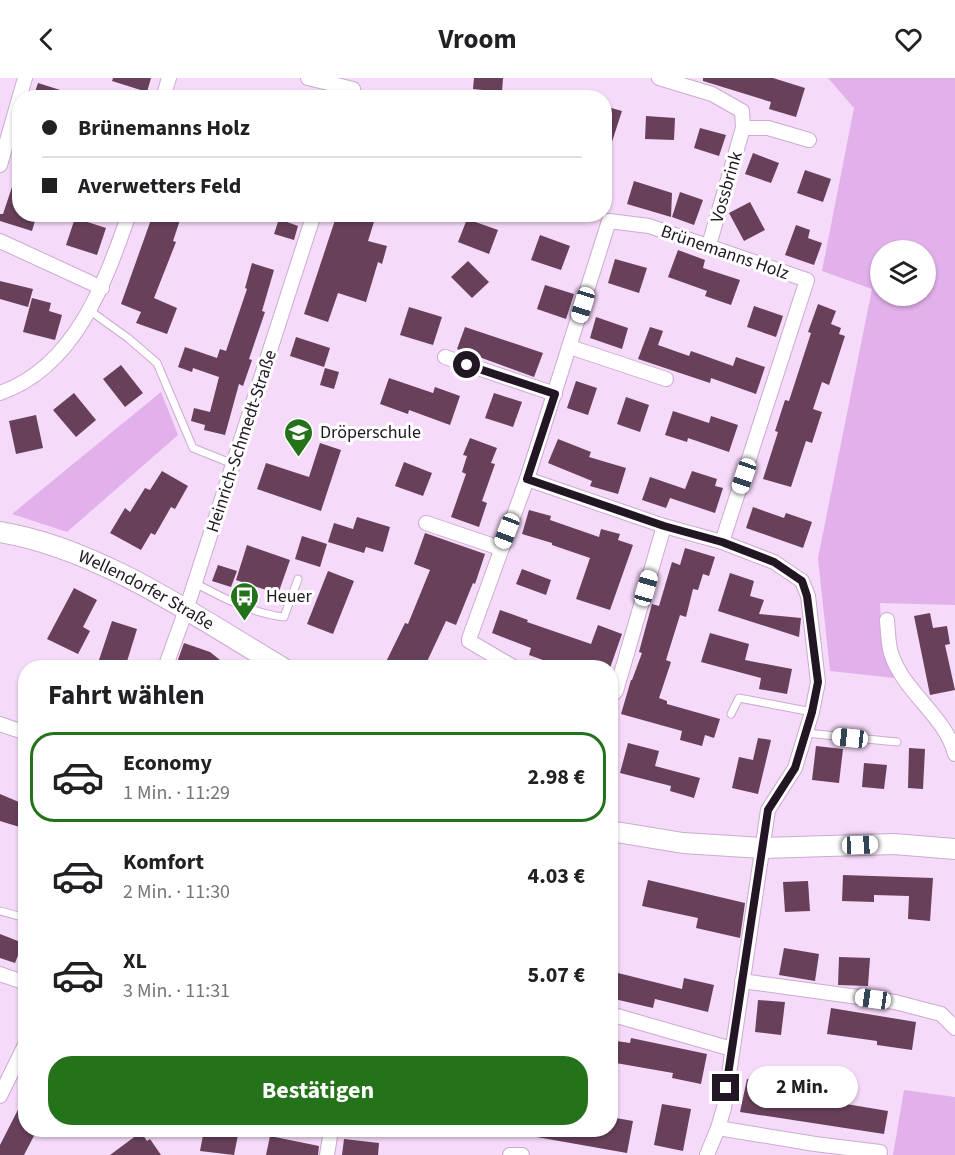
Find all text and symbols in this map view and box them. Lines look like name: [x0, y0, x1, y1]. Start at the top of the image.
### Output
text: Vroom: [438, 20, 517, 59]
icon: back: [30, 23, 63, 56]
icon: heart: [892, 23, 925, 56]
text: Brünemanns Holz: [78, 112, 250, 144]
street label: Vossbrink: [704, 148, 749, 226]
text: Averwetters Feld: [78, 170, 241, 202]
street label: Brünemanns Holz: [657, 219, 793, 286]
map controls: [870, 240, 936, 306]
button: layers: [870, 240, 936, 306]
car: [569, 285, 597, 325]
street label: Heinrich-Schmedt-Straße: [200, 347, 283, 536]
route start: [453, 351, 480, 378]
school or university icon: Dröperschule: [283, 416, 315, 458]
place label: Dröperschule: [320, 420, 421, 445]
car: [730, 456, 758, 496]
car: [492, 511, 522, 551]
street label: Wellendorfer Straße: [74, 544, 219, 636]
car: [632, 568, 660, 608]
bus stop icon: Heuer: [229, 580, 261, 622]
place label: Heuer: [266, 584, 312, 609]
text: Fahrt wählen: [48, 676, 205, 715]
car: [831, 727, 869, 749]
text: Economy: [123, 747, 212, 779]
icon: car: [51, 750, 105, 804]
text: 2.98 €: [528, 761, 585, 793]
text: 1 Min. · 11:29: [123, 779, 230, 807]
car: [842, 835, 878, 855]
text: Komfort: [123, 846, 204, 878]
icon: car: [51, 849, 105, 903]
text: 4.03 €: [528, 860, 585, 892]
text: 2 Min. · 11:30: [123, 878, 230, 906]
text: XL: [123, 945, 147, 977]
icon: car: [51, 948, 105, 1002]
text: 5.07 €: [528, 959, 585, 991]
text: 3 Min. · 11:31: [123, 977, 230, 1005]
car: [854, 988, 892, 1010]
button: Bestätigen: [48, 1056, 588, 1125]
callout: 2 Min.: [747, 1067, 858, 1109]
text: 2 Min.: [776, 1073, 829, 1101]
route end: [712, 1074, 739, 1101]

